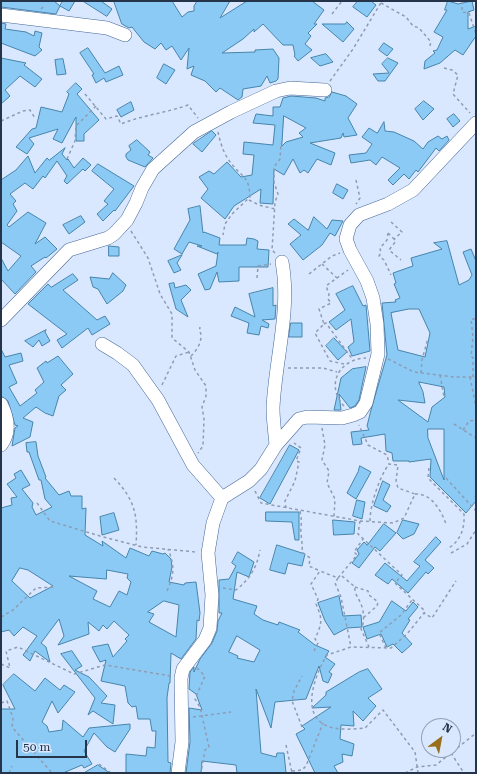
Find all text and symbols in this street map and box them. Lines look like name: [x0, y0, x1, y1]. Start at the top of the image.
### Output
north arrow: [421, 718, 461, 758]
text: N: [440, 720, 454, 736]
scale bar: [18, 732, 89, 758]
text: 50 m: [23, 740, 50, 754]

